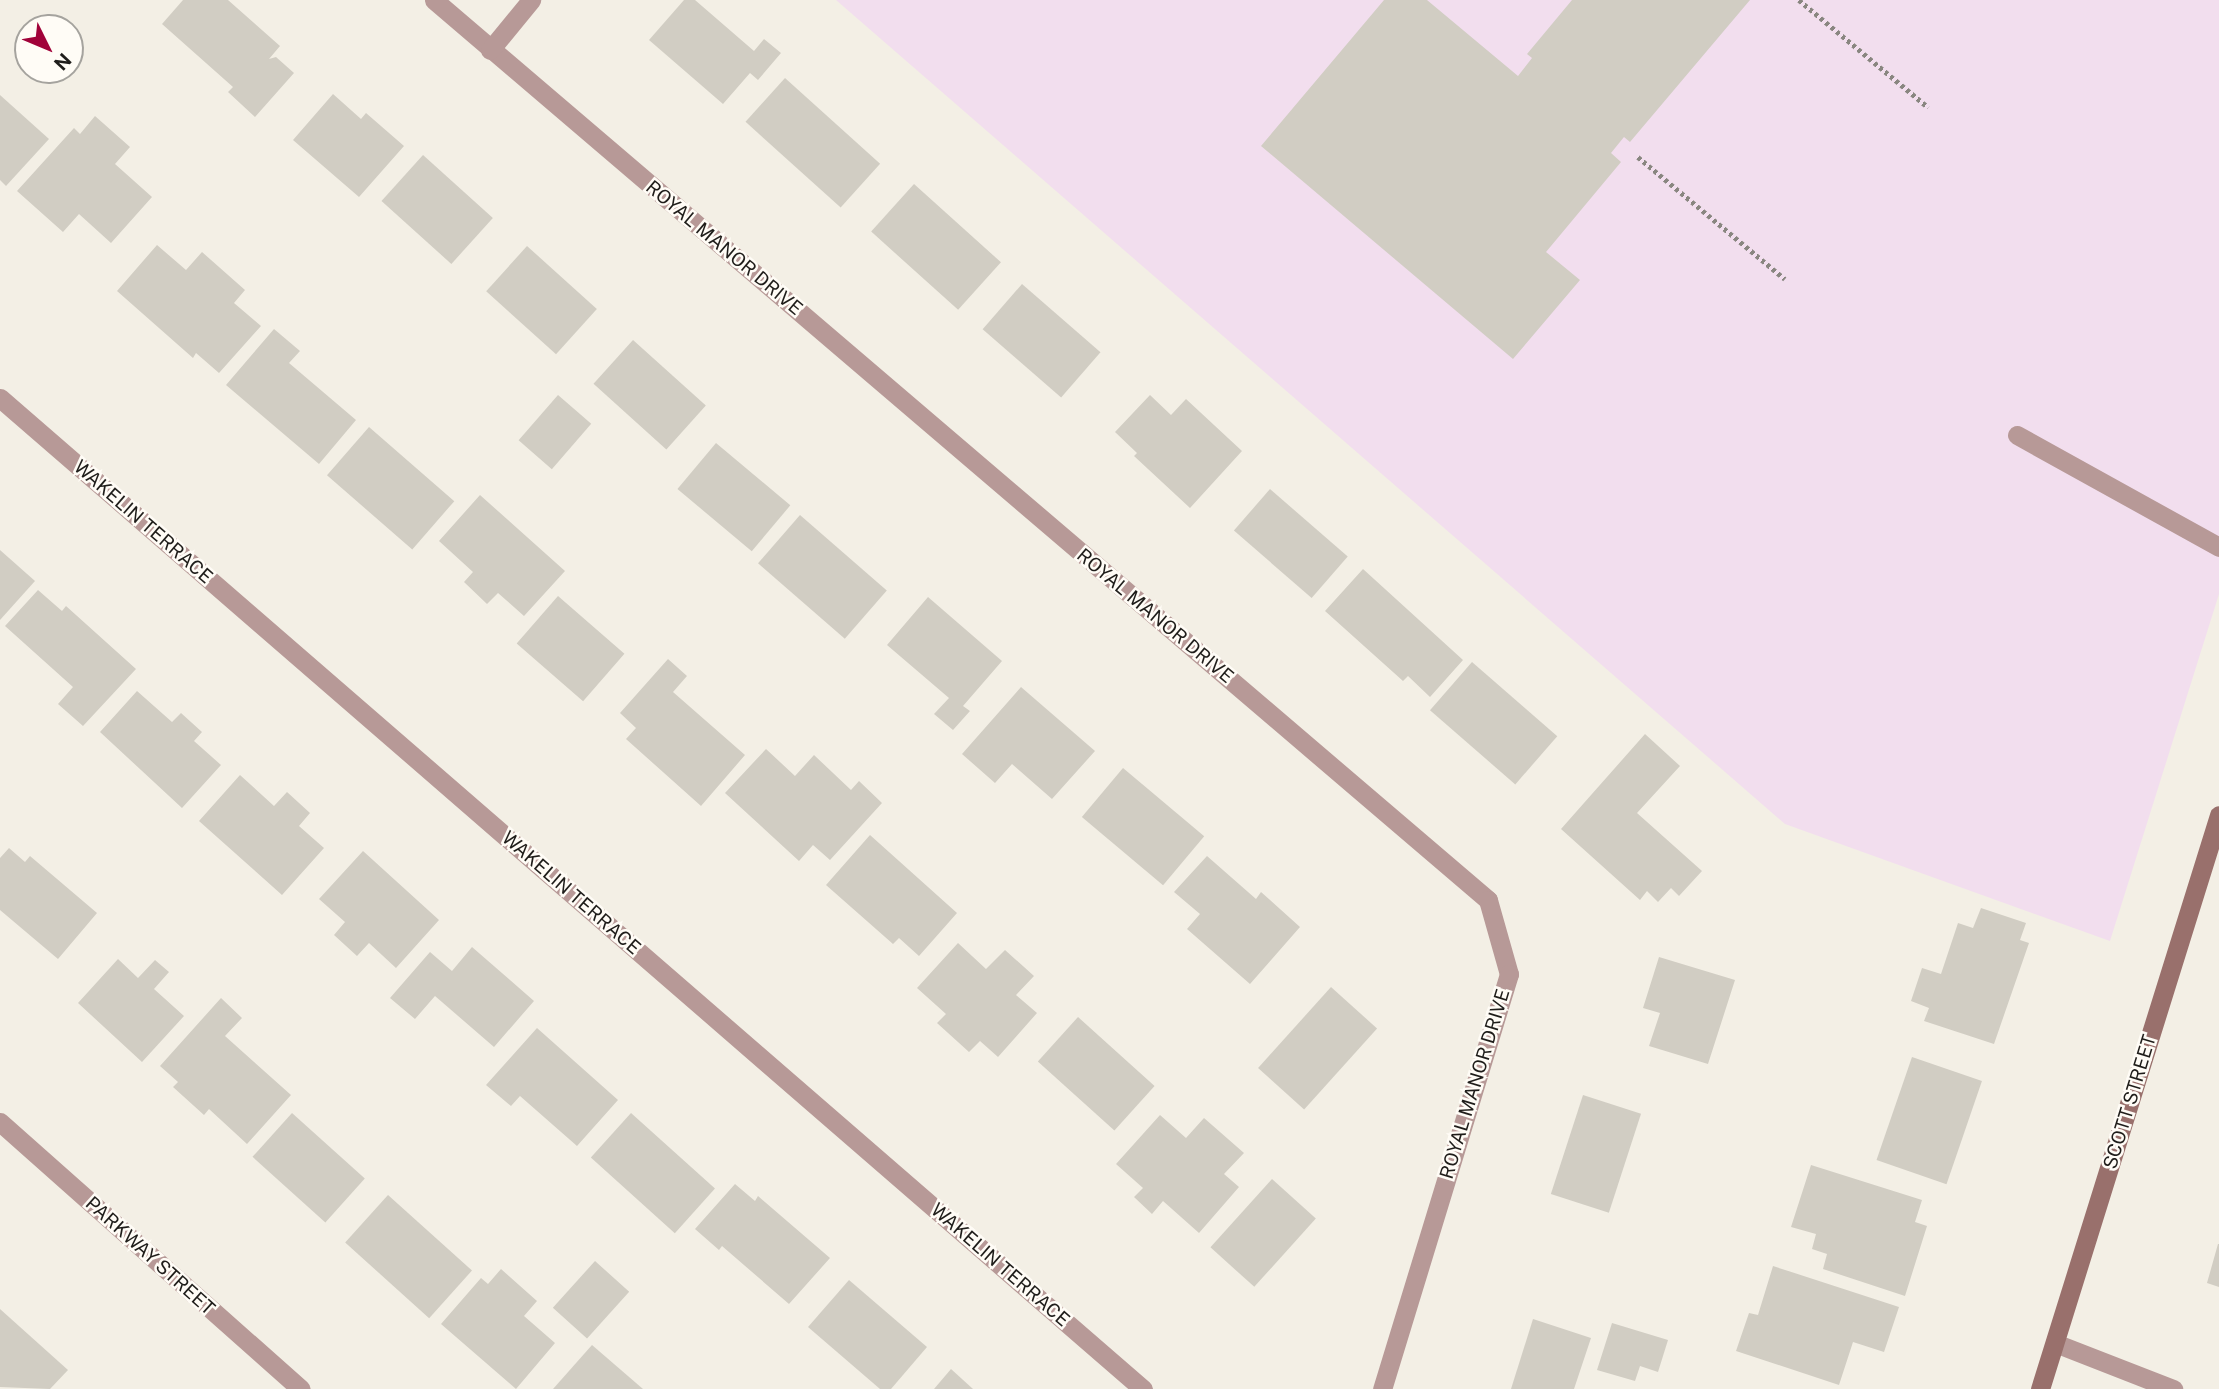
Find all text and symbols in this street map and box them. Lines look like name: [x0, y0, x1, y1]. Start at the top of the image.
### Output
north arrow: [14, 14, 84, 84]
text: N: [50, 49, 76, 75]
street label: ROYAL MANOR DRIVE: [641, 176, 807, 320]
street label: WAKELIN TERRACE: [69, 456, 217, 588]
street label: ROYAL MANOR DRIVE: [1072, 544, 1238, 688]
street label: WAKELIN TERRACE: [497, 827, 645, 959]
street label: ROYAL MANOR DRIVE: [1435, 986, 1515, 1182]
street label: SCOTT STREET: [2099, 1032, 2161, 1172]
street label: PARKWAY STREET: [81, 1192, 219, 1320]
street label: WAKELIN TERRACE: [926, 1199, 1074, 1331]

